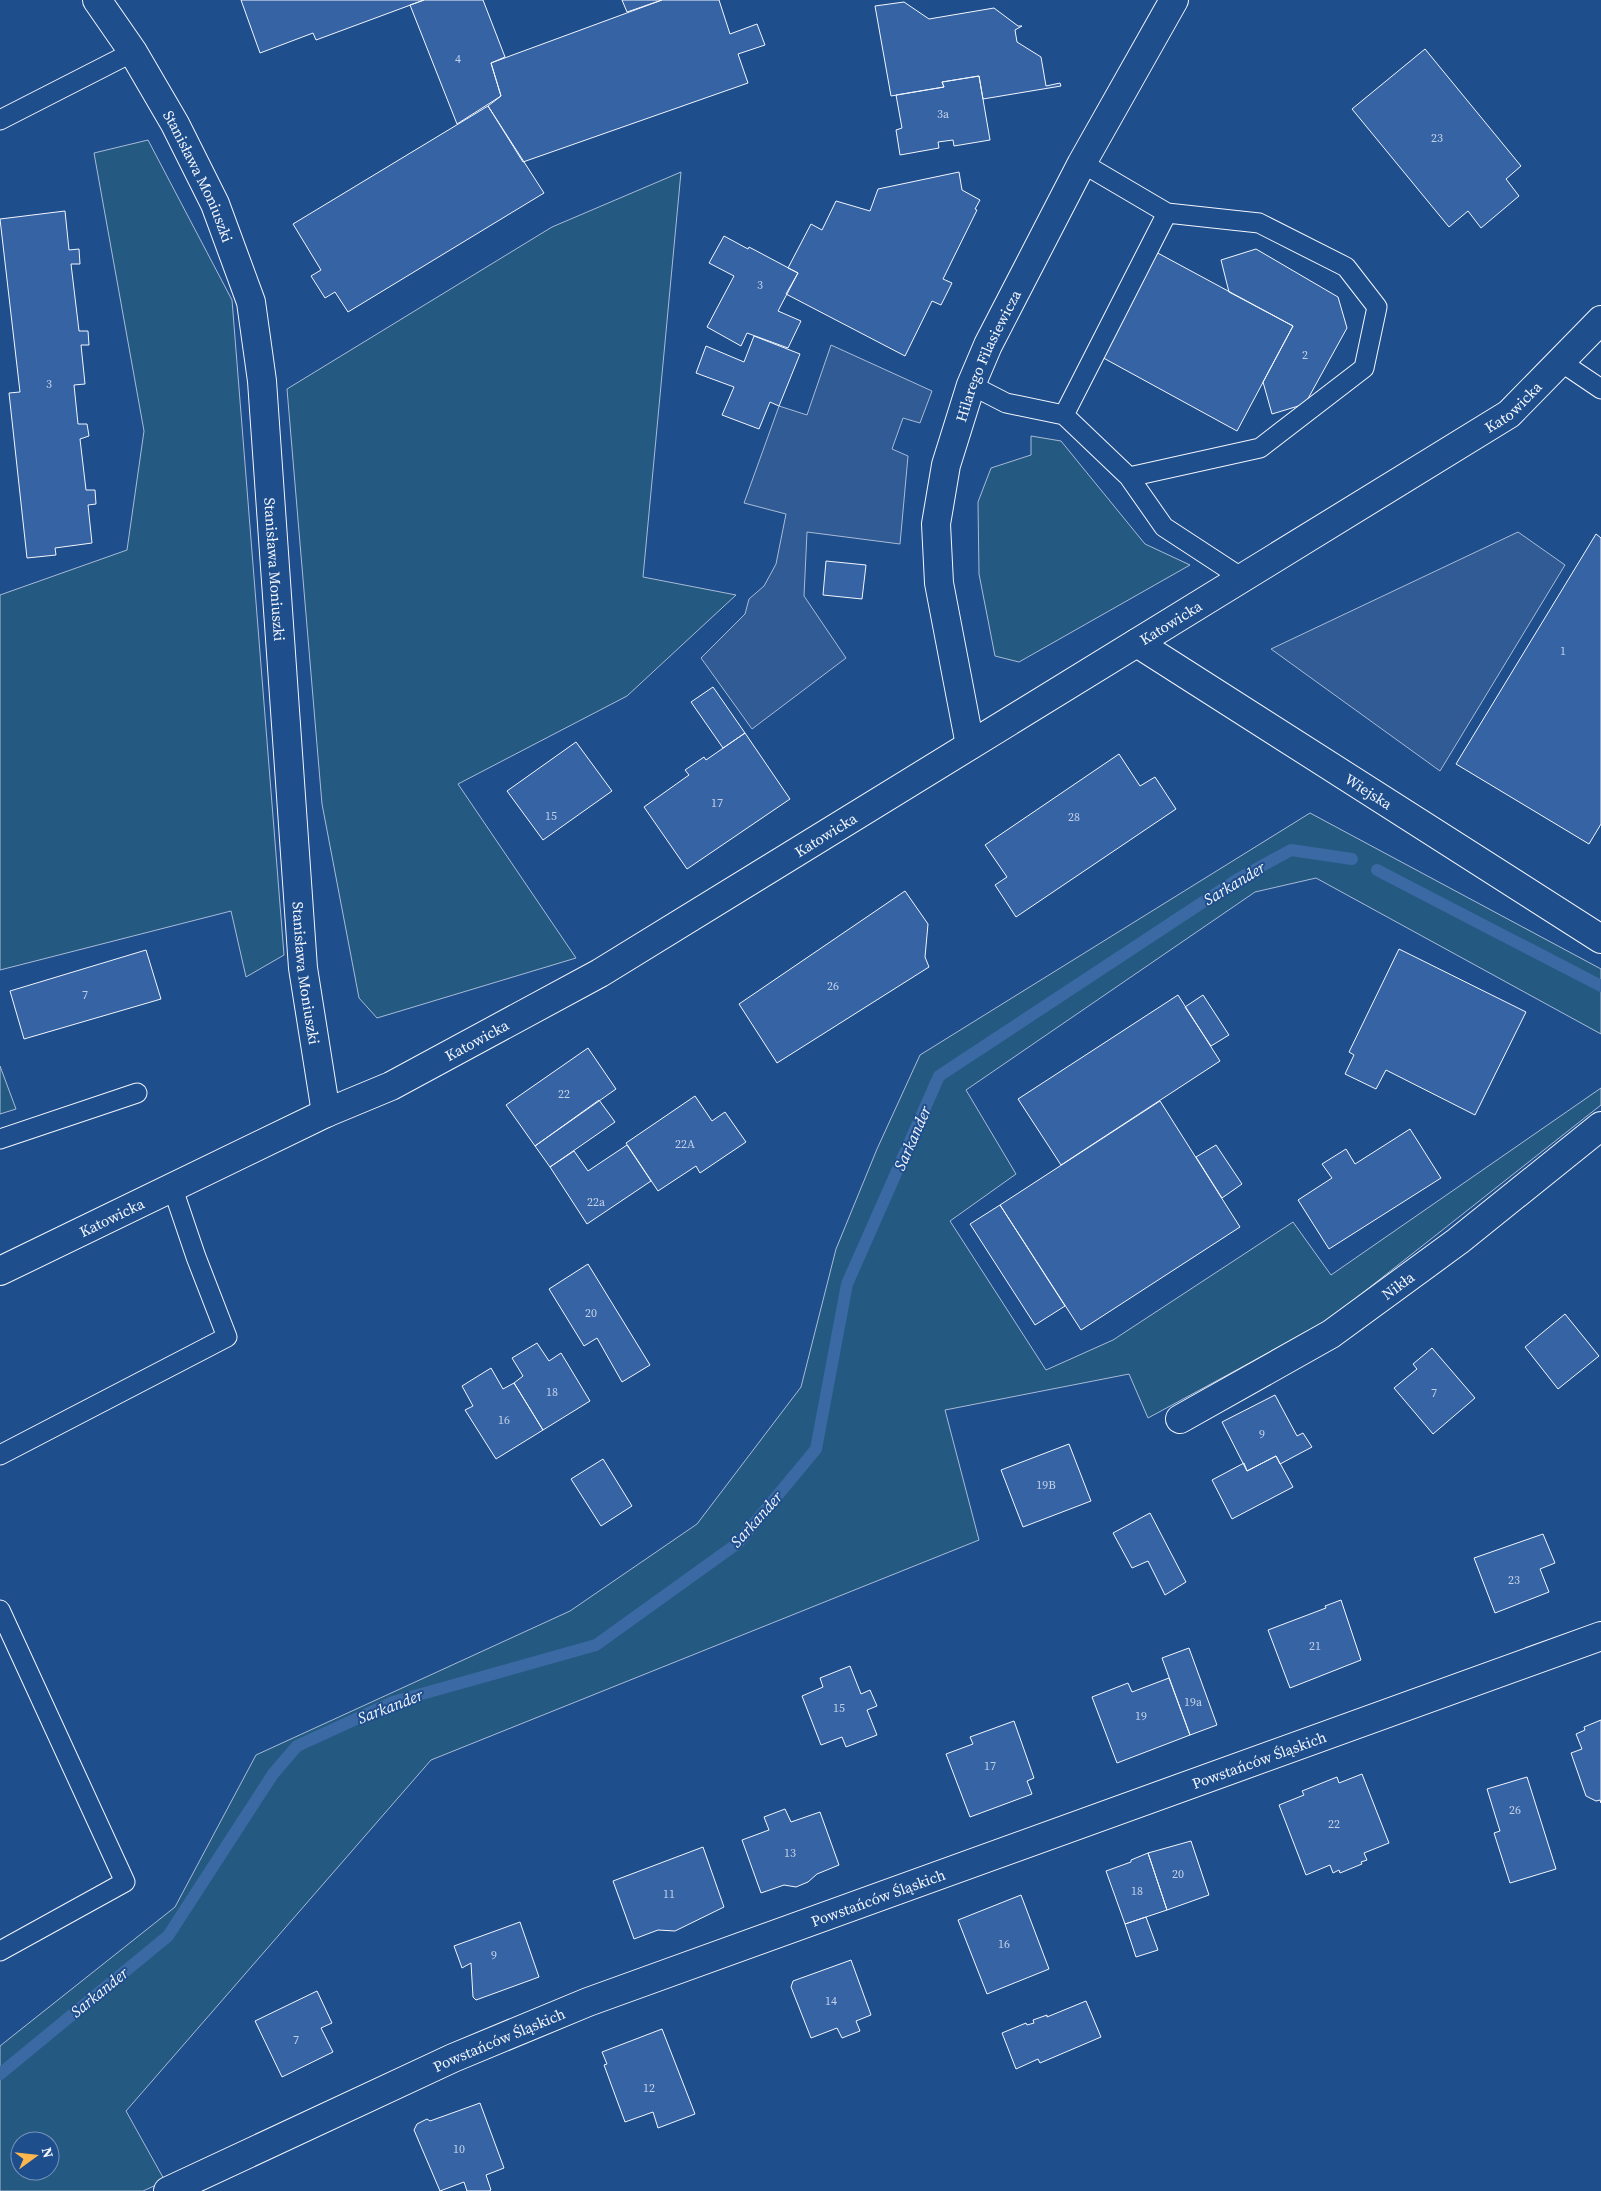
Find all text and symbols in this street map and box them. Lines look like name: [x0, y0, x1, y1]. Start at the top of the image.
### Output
house number: 4: [455, 51, 461, 67]
street label: Stanisława Moniuszki: [159, 106, 239, 245]
house number: 3a: [937, 106, 950, 122]
house number: 23: [1431, 130, 1443, 146]
house number: 3: [757, 277, 763, 293]
street label: Hilarego Filasiewicza: [950, 285, 1026, 424]
house number: 2: [1302, 347, 1308, 363]
house number: 3: [46, 376, 52, 392]
street label: Katowicka: [1480, 376, 1546, 437]
street label: Stanisława Moniuszki: [260, 497, 291, 642]
street label: Katowicka: [1135, 595, 1206, 649]
house number: 1: [1560, 643, 1566, 659]
street label: Wiejska: [1341, 768, 1397, 814]
house number: 17: [711, 795, 723, 811]
street label: Katowicka: [790, 807, 861, 861]
house number: 15: [545, 808, 557, 824]
house number: 28: [1068, 809, 1080, 825]
water label: Sarkander: [1199, 856, 1270, 910]
street label: Stanisława Moniuszki: [288, 901, 325, 1046]
house number: 26: [827, 978, 839, 994]
house number: 7: [82, 987, 88, 1003]
street label: Katowicka: [441, 1014, 513, 1065]
house number: 22: [558, 1086, 570, 1102]
water label: Sarkander: [888, 1102, 936, 1174]
house number: 22A: [675, 1136, 695, 1152]
street label: Katowicka: [76, 1192, 148, 1242]
house number: 22a: [587, 1194, 606, 1210]
street label: Nikła: [1377, 1266, 1419, 1304]
house number: 20: [585, 1305, 597, 1321]
house number: 18: [546, 1384, 558, 1400]
house number: 7: [1431, 1385, 1437, 1401]
house number: 16: [498, 1412, 510, 1428]
house number: 9: [1259, 1426, 1265, 1442]
house number: 19B: [1036, 1477, 1056, 1493]
water label: Sarkander: [725, 1486, 788, 1552]
house number: 23: [1508, 1572, 1520, 1588]
house number: 21: [1309, 1638, 1321, 1654]
water label: Sarkander: [354, 1683, 426, 1729]
house number: 19a: [1184, 1694, 1203, 1710]
house number: 15: [833, 1700, 845, 1716]
house number: 19: [1135, 1708, 1147, 1724]
street label: Powstańców Śląskich: [1189, 1726, 1329, 1794]
house number: 17: [984, 1758, 996, 1774]
house number: 26: [1509, 1802, 1521, 1818]
house number: 22: [1328, 1816, 1340, 1832]
house number: 13: [784, 1845, 796, 1861]
street label: Powstańców Śląskich: [808, 1863, 948, 1931]
house number: 20: [1172, 1866, 1184, 1882]
house number: 18: [1131, 1883, 1143, 1899]
house number: 11: [663, 1886, 675, 1902]
house number: 16: [998, 1936, 1010, 1952]
house number: 9: [491, 1947, 497, 1963]
water label: Sarkander: [65, 1962, 133, 2022]
house number: 14: [825, 1993, 837, 2009]
street label: Powstańców Śląskich: [429, 2002, 568, 2076]
house number: 7: [293, 2032, 299, 2048]
house number: 12: [643, 2080, 655, 2096]
north arrow: [10, 2131, 60, 2181]
house number: 10: [453, 2141, 465, 2157]
text: N: [37, 2145, 59, 2160]

